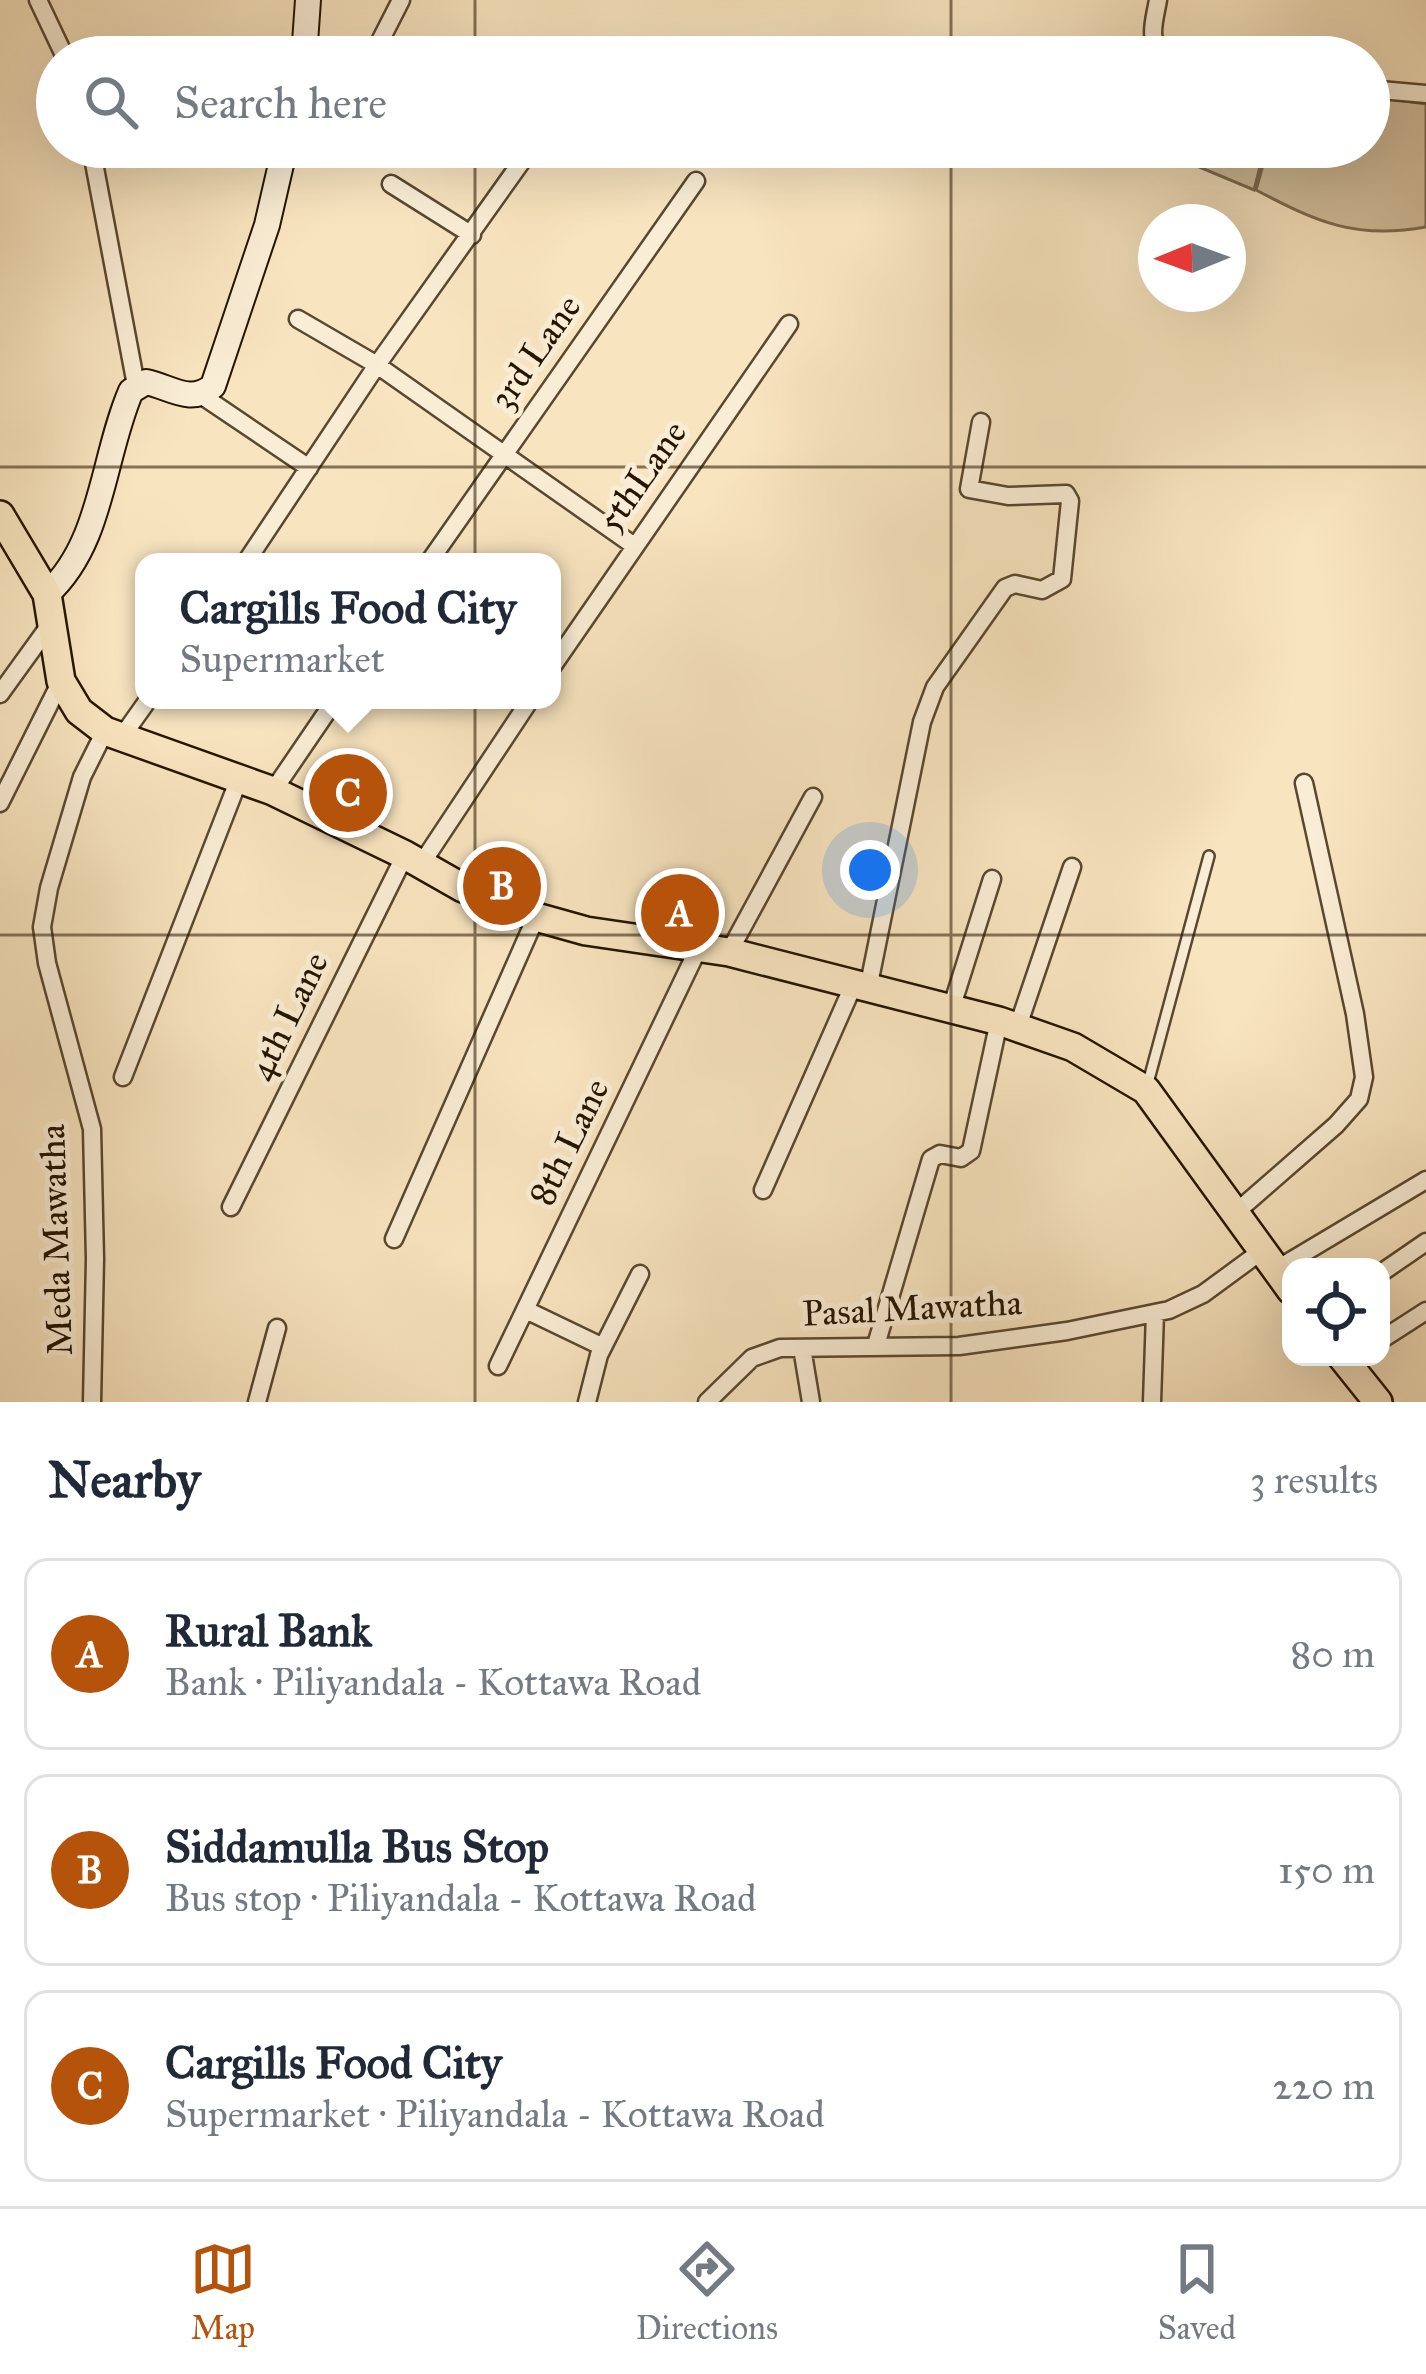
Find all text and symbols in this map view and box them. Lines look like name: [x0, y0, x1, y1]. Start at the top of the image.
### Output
search box: [36, 36, 1390, 168]
icon: search: [78, 69, 144, 135]
text: Search here: [174, 75, 387, 130]
north arrow: [1138, 204, 1246, 312]
street label: 3rd Lane: [480, 286, 590, 418]
street label: 5thLane: [588, 412, 696, 540]
popup: [135, 553, 561, 709]
text: Cargills Food City: [180, 580, 516, 635]
text: Supermarket: [180, 635, 385, 683]
pin: C: [309, 748, 387, 838]
your location: [840, 840, 900, 900]
pin: B: [463, 841, 541, 931]
pin: A: [641, 868, 719, 958]
street label: 4th Lane: [238, 945, 338, 1087]
street label: 8th Lane: [519, 1071, 619, 1213]
street label: Meda Mawatha: [30, 1123, 82, 1356]
map controls: [1282, 1258, 1390, 1366]
button: locate: [1282, 1258, 1390, 1366]
street label: Pasal Mawatha: [801, 1280, 1024, 1336]
text: Nearby: [48, 1449, 200, 1511]
text: 3 results: [1250, 1456, 1378, 1504]
text: Rural Bank: [165, 1603, 372, 1658]
text: A: [77, 1630, 103, 1678]
text: 80 m: [1290, 1630, 1375, 1678]
text: Bank · Piliyandala - Kottawa Road: [165, 1658, 701, 1706]
text: Siddamulla Bus Stop: [165, 1819, 549, 1874]
text: B: [77, 1846, 103, 1894]
text: 150 m: [1278, 1846, 1375, 1894]
text: Bus stop · Piliyandala - Kottawa Road: [165, 1874, 757, 1922]
text: Cargills Food City: [165, 2035, 502, 2090]
text: C: [77, 2062, 103, 2110]
text: 220 m: [1273, 2062, 1375, 2110]
text: Supermarket · Piliyandala - Kottawa Road: [165, 2090, 825, 2138]
tab: Map: [190, 2236, 256, 2348]
tab: Directions: [636, 2236, 778, 2348]
tab: Saved: [1158, 2236, 1236, 2348]

